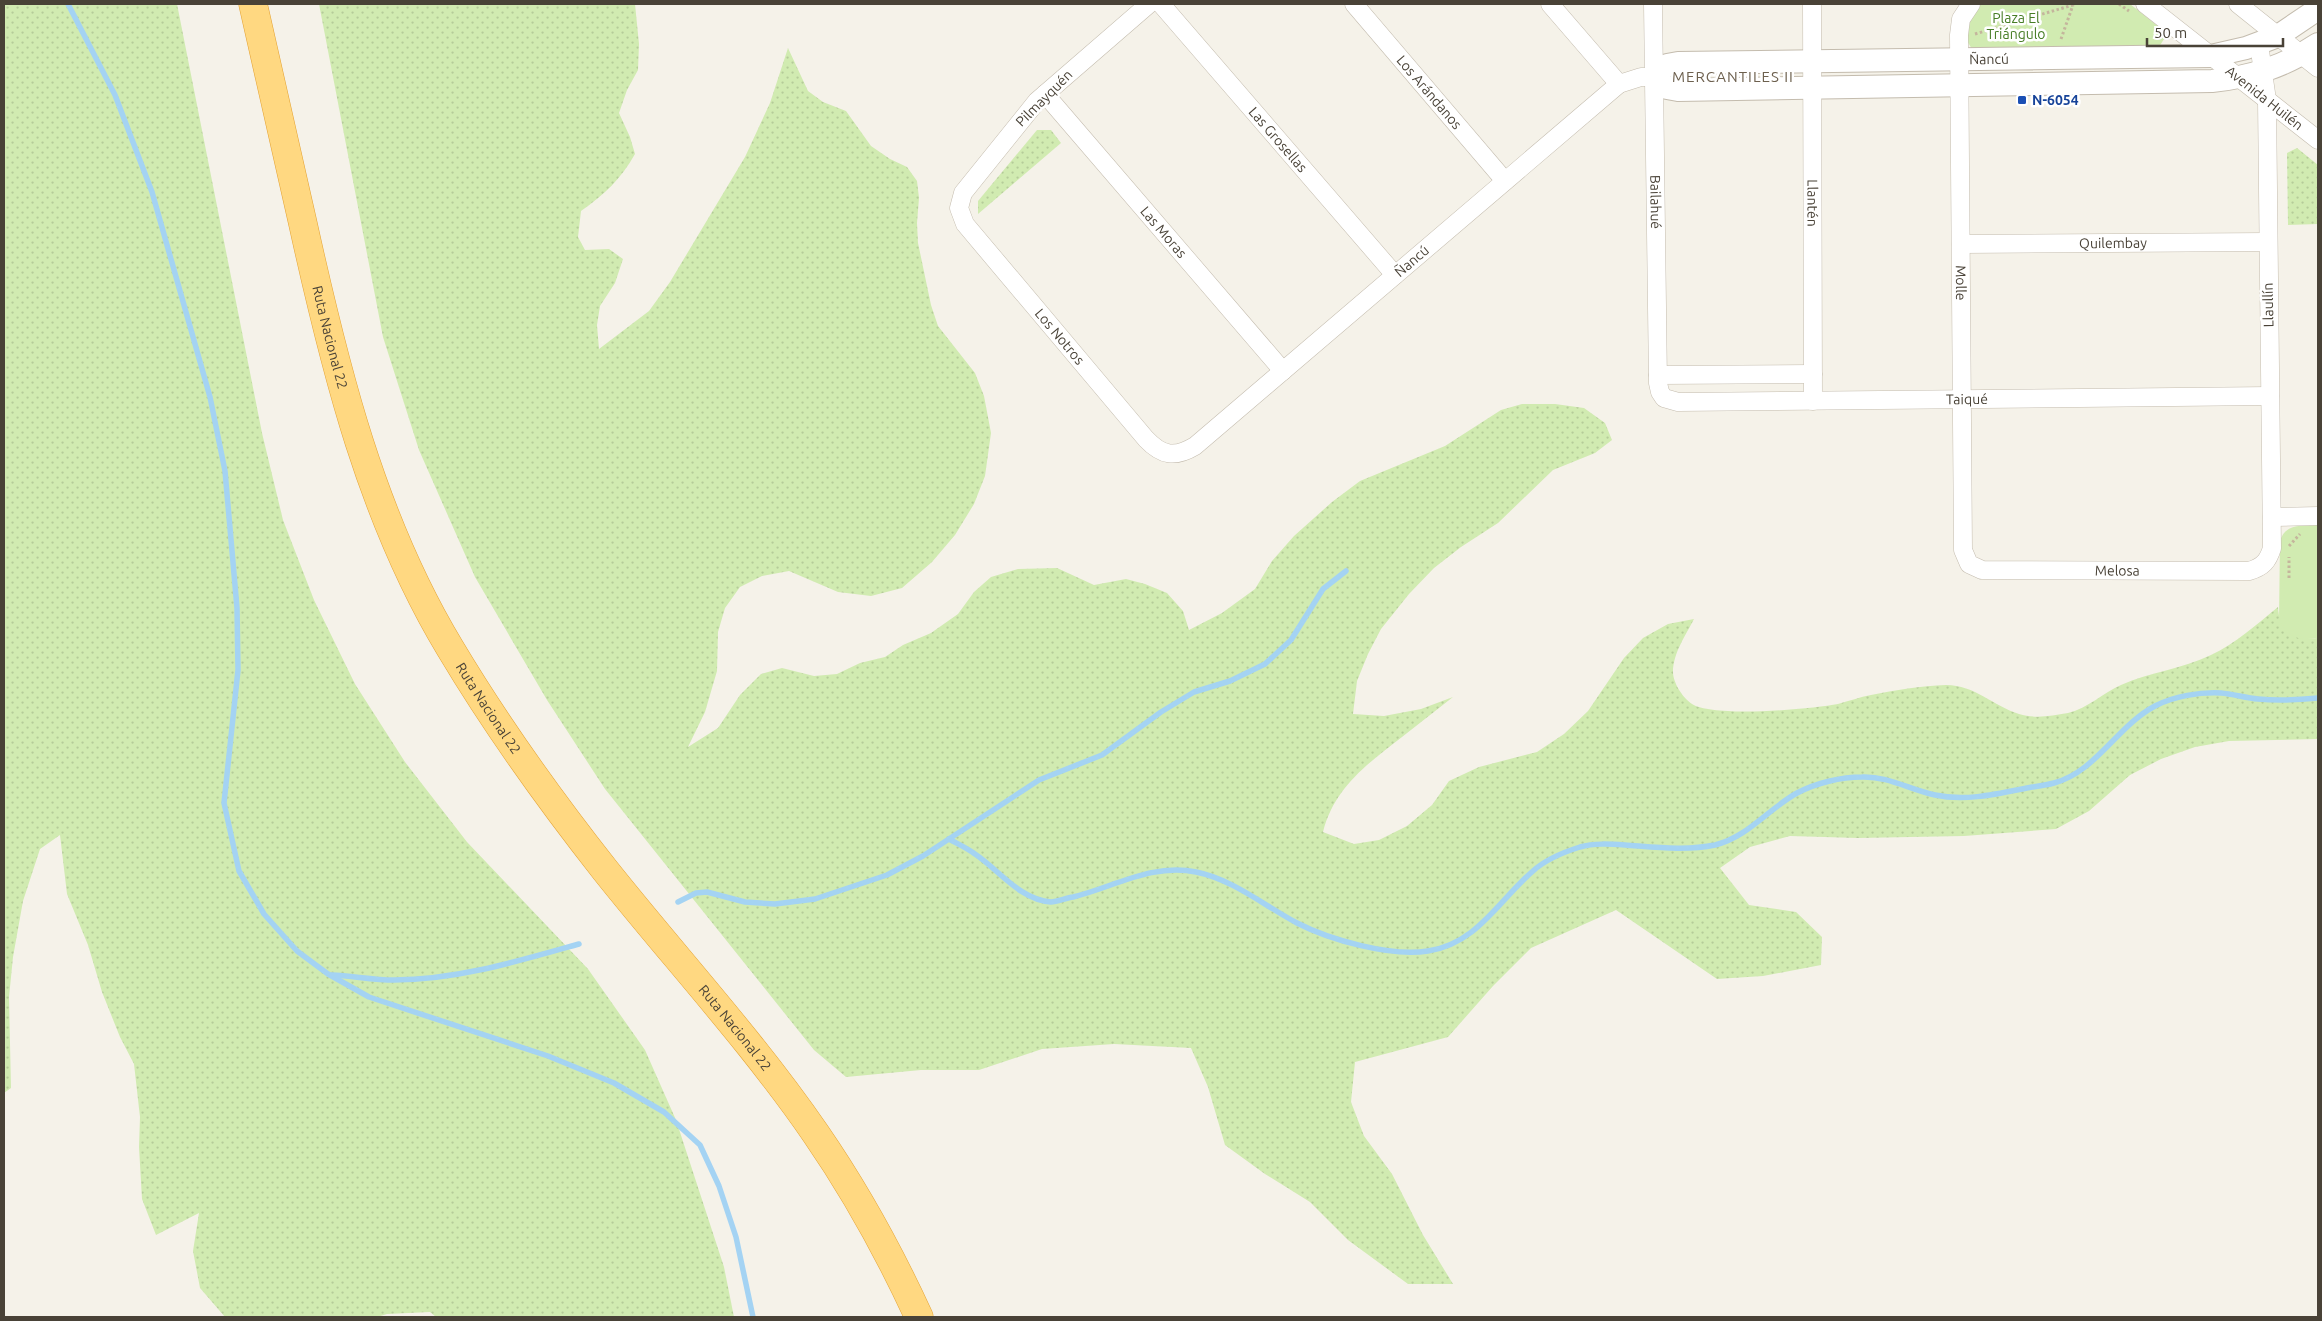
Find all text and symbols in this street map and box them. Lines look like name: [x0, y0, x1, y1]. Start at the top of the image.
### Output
park label: Plaza El Triángulo: [1986, 10, 2046, 42]
scale bar: [2147, 15, 2283, 47]
text: 50 m: [2154, 24, 2187, 41]
street label: Ñancú: [1969, 50, 2009, 67]
street label: Los Arándanos: [1393, 52, 1465, 132]
street label: Avenida Huilén: [2223, 63, 2306, 133]
street label: Pilmayquén: [1012, 66, 1076, 130]
district label: MERCANTILES II: [1672, 68, 1794, 85]
place label: N-6054: [2032, 92, 2079, 108]
marker: N-6054: [2016, 94, 2028, 106]
street label: Las Grosellas: [1245, 104, 1310, 175]
street label: Bailahué: [1647, 175, 1664, 229]
street label: Llantén: [1804, 179, 1821, 227]
street label: Las Moras: [1137, 203, 1190, 261]
street label: Quilembay: [2079, 235, 2147, 251]
street label: Ñancú: [1391, 242, 1432, 280]
street label: Molle: [1953, 265, 1969, 301]
street label: Llaullín: [2260, 282, 2276, 328]
street label: Ruta Nacional 22: [309, 284, 351, 391]
street label: Los Notros: [1032, 305, 1088, 368]
street label: Taiqué: [1946, 391, 1988, 407]
street label: Melosa: [2095, 562, 2140, 579]
street label: Ruta Nacional 22: [453, 660, 524, 757]
street label: Ruta Nacional 22: [696, 982, 775, 1074]

